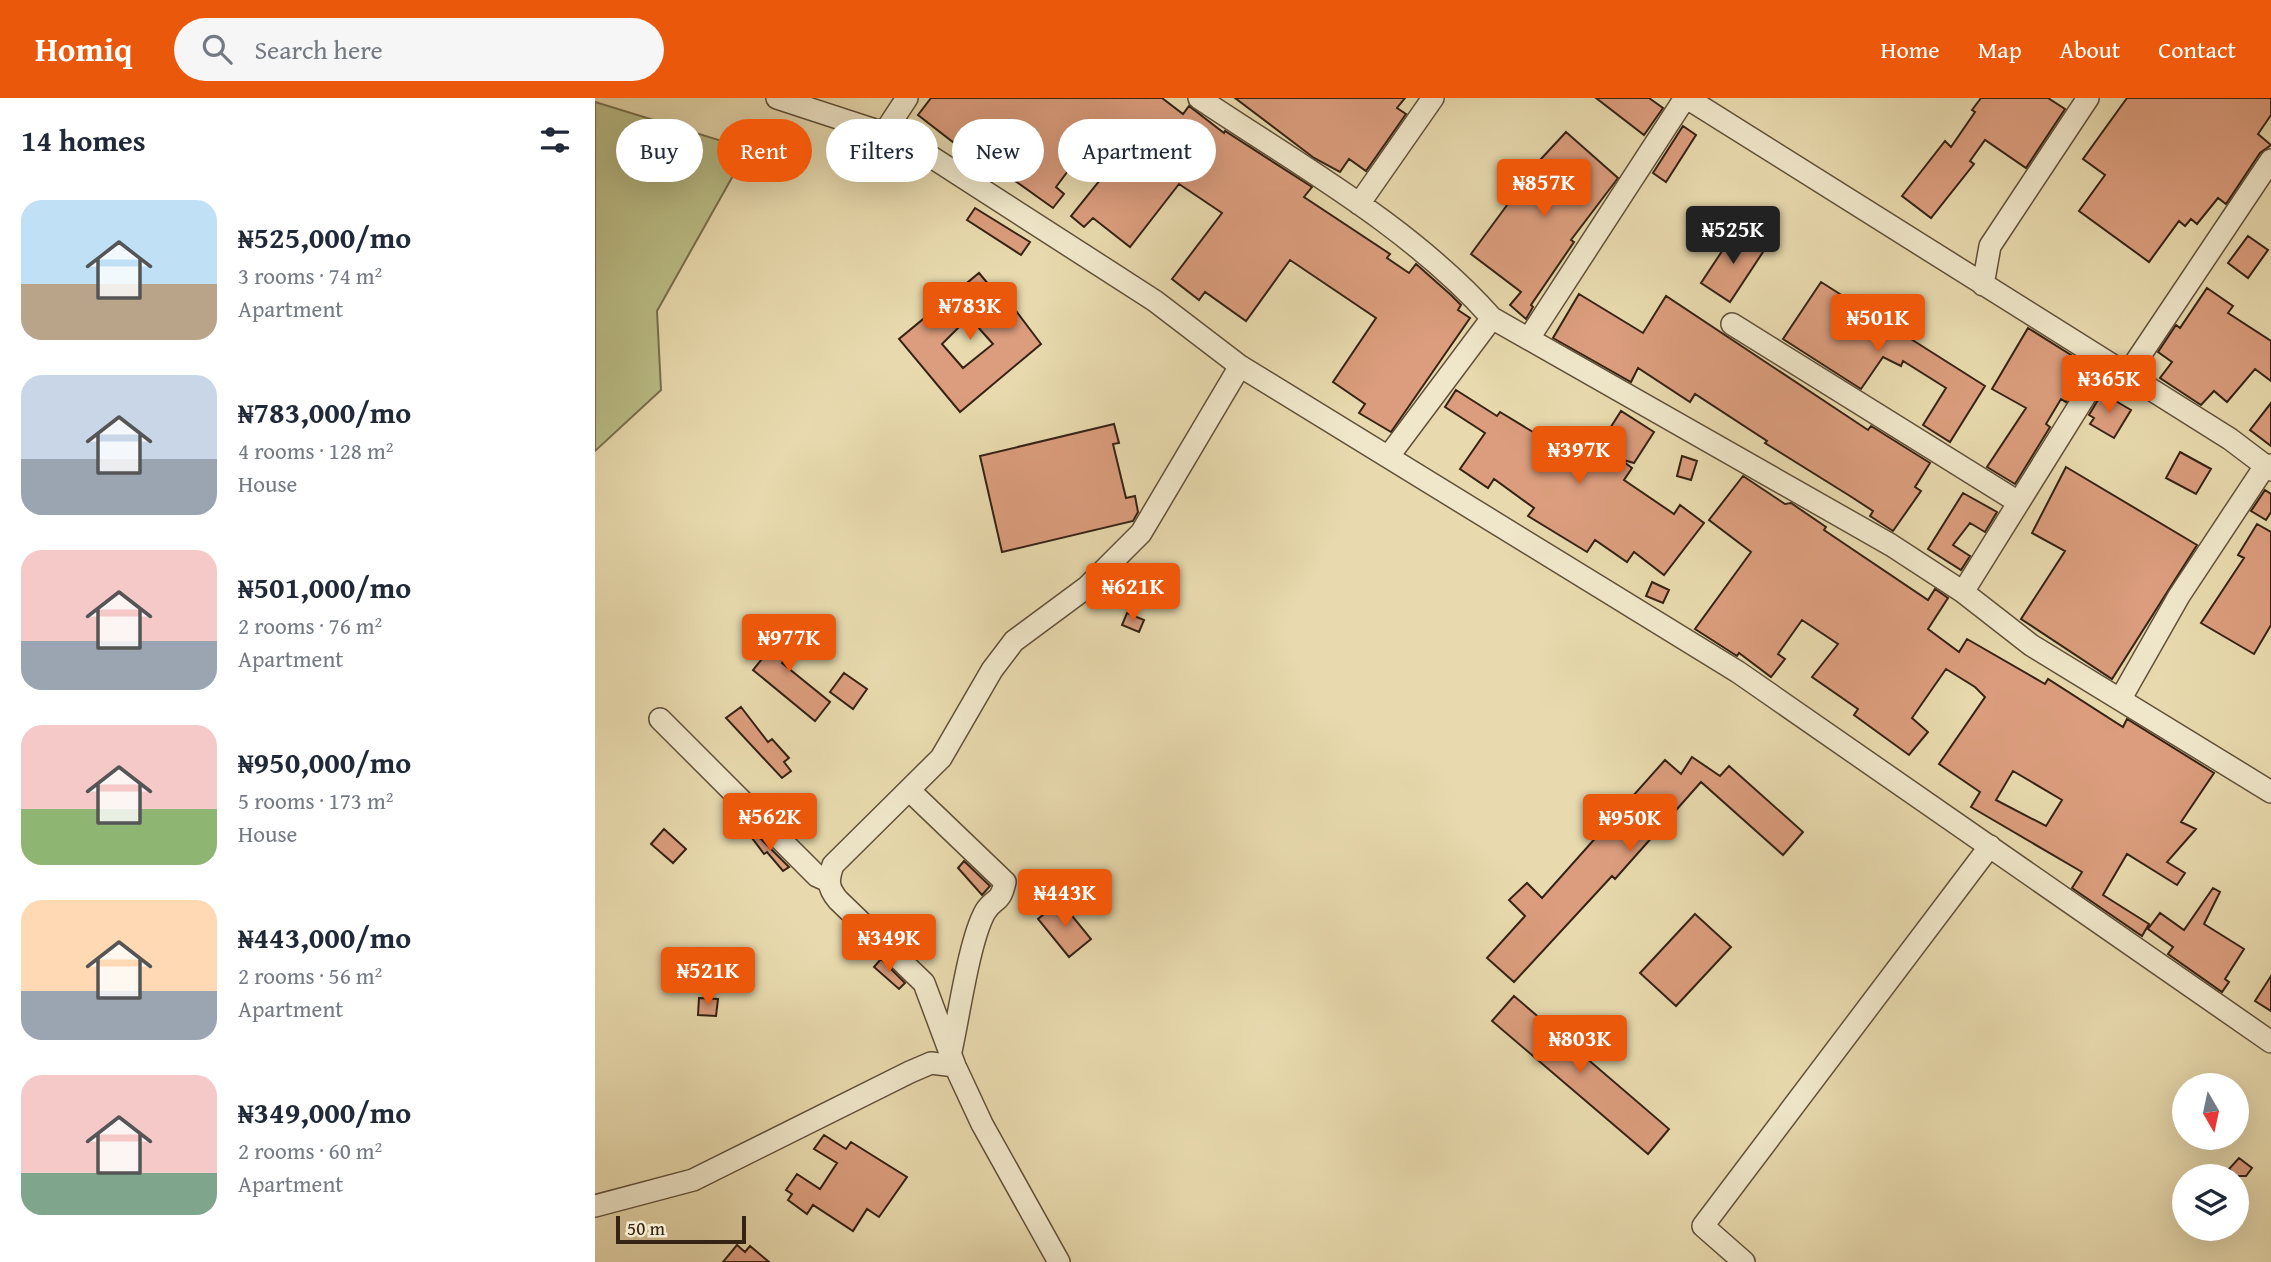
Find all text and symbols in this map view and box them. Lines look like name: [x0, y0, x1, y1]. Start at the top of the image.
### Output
search box: [174, 18, 664, 81]
text: Homiq: [35, 25, 132, 73]
icon: search: [198, 30, 236, 68]
text: Search here: [254, 30, 383, 69]
text: Home: [1881, 32, 1940, 67]
text: Map: [1978, 32, 2022, 67]
text: About: [2060, 32, 2120, 67]
text: Contact: [2158, 32, 2236, 67]
text: 14 homes: [21, 118, 146, 162]
chip: Buy: [616, 119, 703, 182]
chip: Rent: [717, 119, 812, 182]
chip: Filters: [826, 119, 938, 182]
chip: New: [952, 119, 1044, 182]
chip: Apartment: [1058, 119, 1216, 182]
icon: filters: [536, 121, 574, 159]
pin: ₦857K: [1495, 159, 1593, 219]
text: ₦857K: [1513, 165, 1575, 198]
pin: ₦525K: [1684, 206, 1782, 266]
text: ₦525K: [1702, 212, 1764, 245]
text: ₦525,000/mo: [238, 215, 411, 259]
icon: home: [77, 228, 161, 312]
text: 3 rooms · 74 m²: [238, 259, 382, 292]
pin: ₦783K: [921, 282, 1019, 342]
text: ₦783K: [939, 288, 1001, 321]
text: Apartment: [238, 292, 343, 325]
pin: ₦501K: [1829, 294, 1927, 354]
text: ₦501K: [1847, 300, 1909, 333]
pin: ₦365K: [2060, 356, 2158, 415]
text: ₦365K: [2078, 361, 2140, 394]
text: ₦783,000/mo: [238, 390, 411, 434]
icon: home: [77, 403, 161, 487]
pin: ₦397K: [1530, 426, 1628, 486]
text: ₦397K: [1548, 432, 1610, 465]
text: 4 rooms · 128 m²: [238, 434, 393, 467]
text: House: [238, 467, 297, 500]
pin: ₦621K: [1084, 564, 1182, 623]
text: ₦501,000/mo: [238, 565, 411, 609]
text: ₦621K: [1102, 569, 1164, 602]
icon: home: [77, 578, 161, 662]
text: 2 rooms · 76 m²: [238, 609, 382, 642]
pin: ₦977K: [740, 614, 838, 674]
text: ₦977K: [758, 620, 820, 653]
text: Apartment: [238, 642, 343, 675]
text: ₦950,000/mo: [238, 740, 411, 784]
icon: home: [77, 753, 161, 837]
text: 5 rooms · 173 m²: [238, 784, 393, 817]
pin: ₦562K: [721, 794, 819, 853]
pin: ₦950K: [1581, 794, 1679, 854]
text: ₦562K: [739, 799, 801, 832]
text: ₦950K: [1599, 800, 1661, 833]
text: House: [238, 817, 297, 850]
pin: ₦443K: [1016, 870, 1114, 929]
text: ₦443K: [1034, 875, 1096, 908]
pin: ₦349K: [840, 914, 938, 974]
text: ₦443,000/mo: [238, 915, 411, 959]
text: ₦349K: [858, 920, 920, 953]
icon: home: [77, 928, 161, 1012]
pin: ₦521K: [659, 948, 757, 1007]
text: ₦521K: [677, 953, 739, 986]
text: 2 rooms · 56 m²: [238, 959, 382, 992]
text: Apartment: [238, 992, 343, 1025]
pin: ₦803K: [1531, 1016, 1629, 1075]
text: ₦803K: [1549, 1021, 1611, 1054]
north arrow: [2172, 1073, 2249, 1150]
map controls: [2172, 1073, 2249, 1241]
text: ₦349,000/mo: [238, 1090, 411, 1134]
icon: home: [77, 1103, 161, 1187]
text: 2 rooms · 60 m²: [238, 1134, 382, 1167]
button: layers: [2172, 1164, 2249, 1241]
text: Apartment: [238, 1167, 343, 1200]
scale bar: [616, 1213, 745, 1245]
text: 50 m: [627, 1214, 665, 1242]

